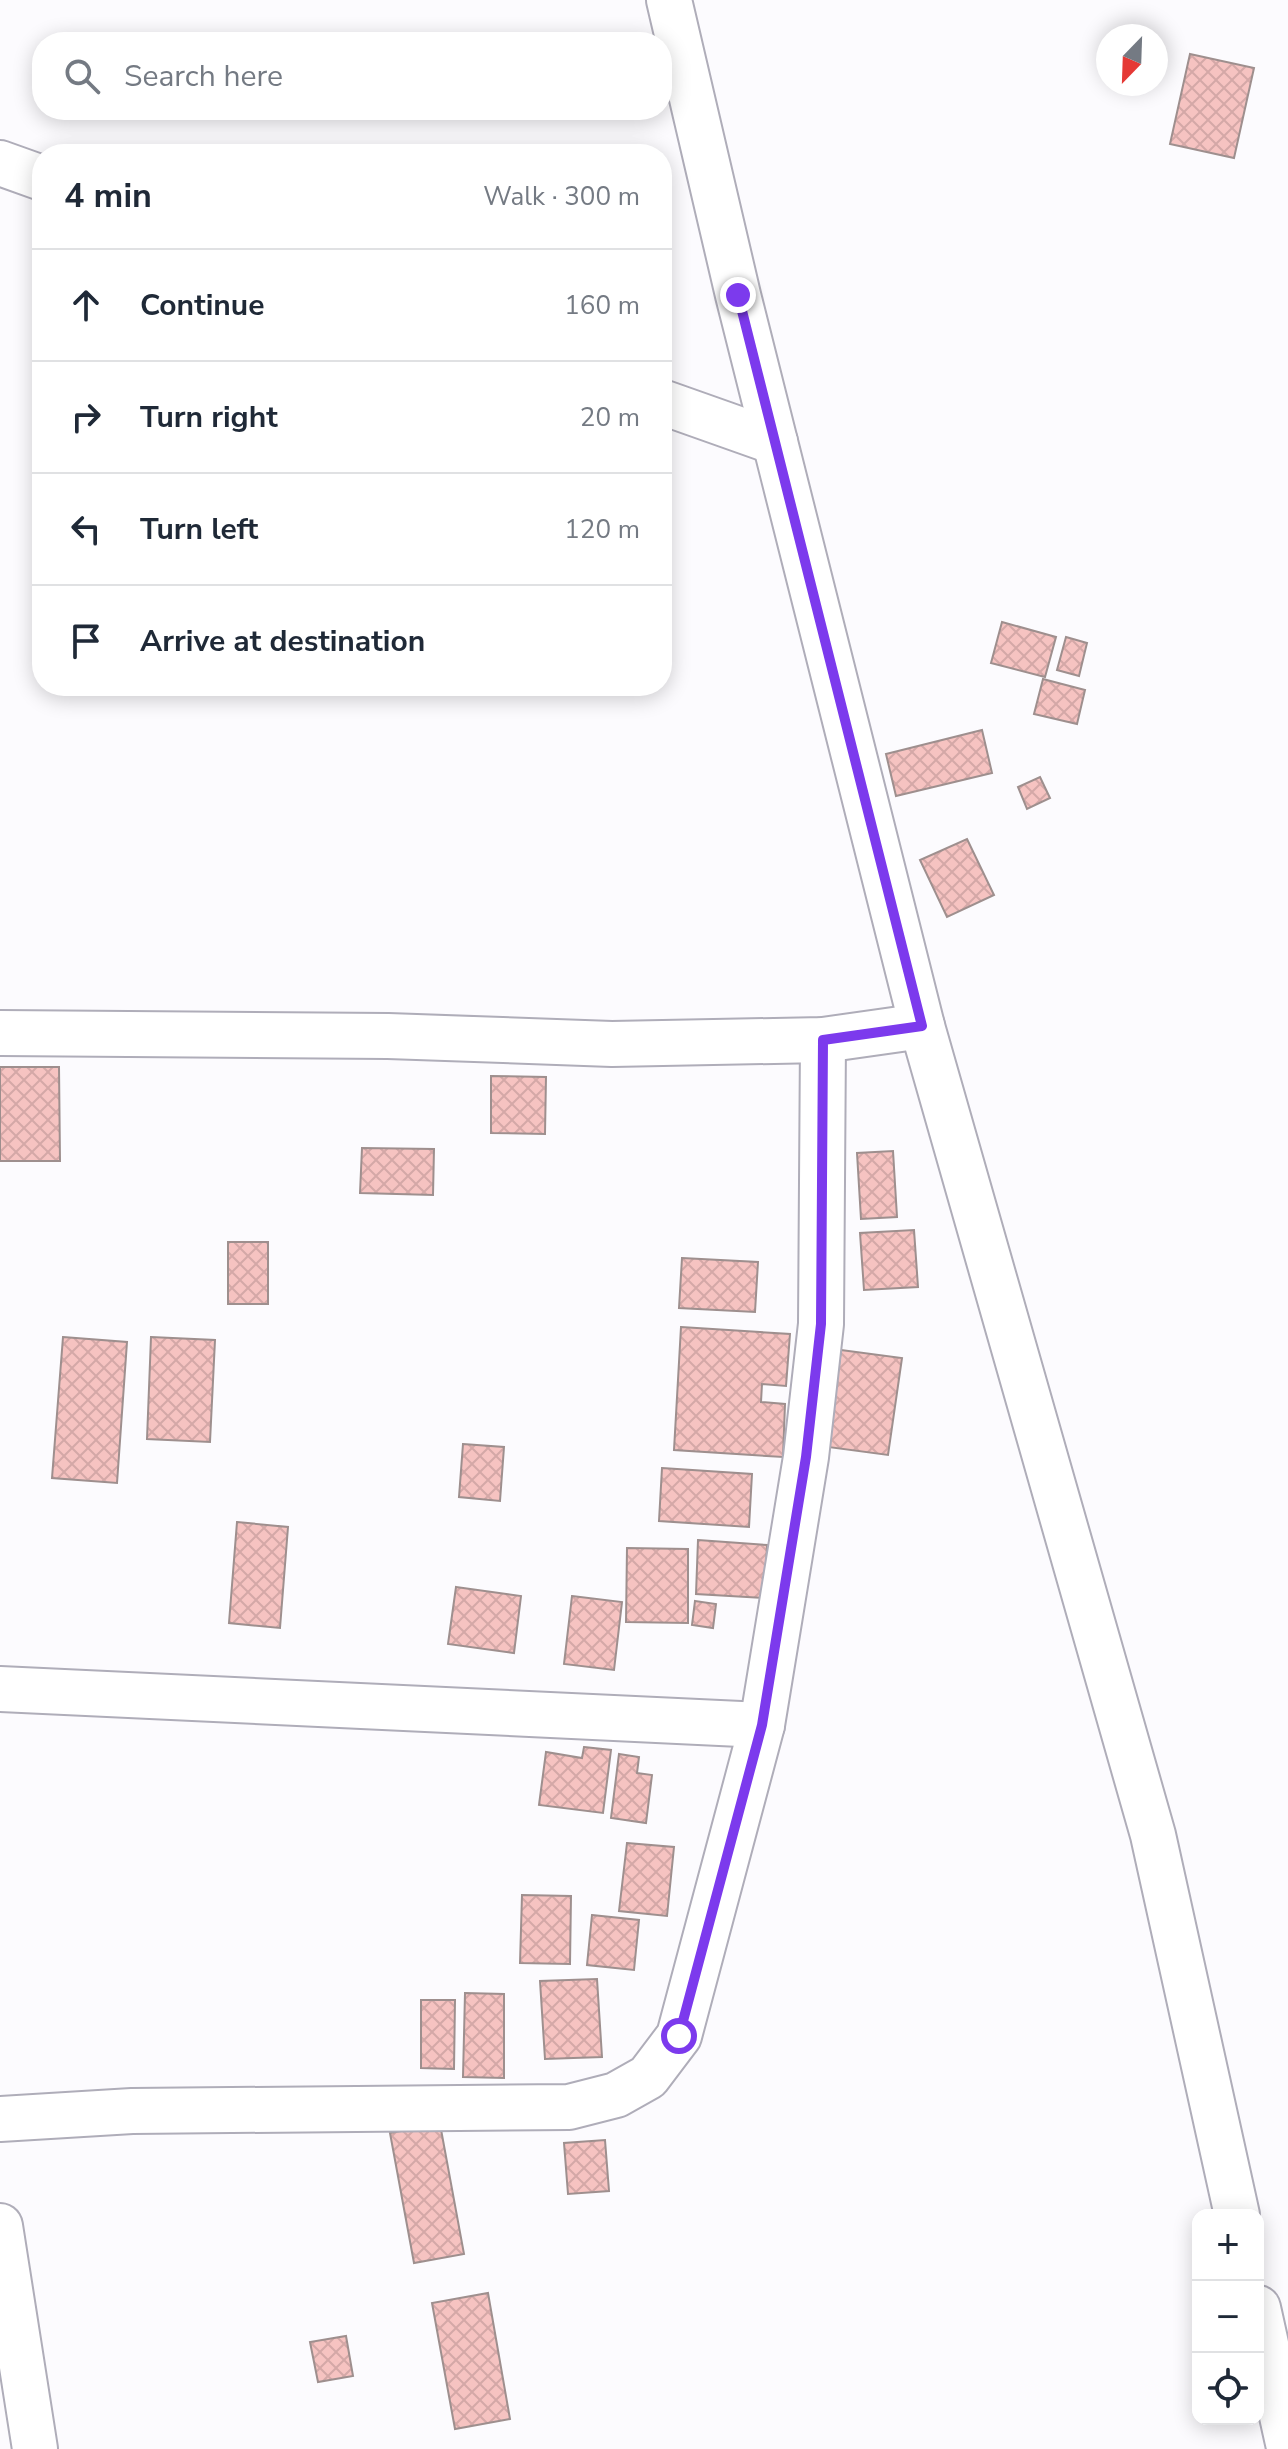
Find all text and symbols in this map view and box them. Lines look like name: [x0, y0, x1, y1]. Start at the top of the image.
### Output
north arrow: [1096, 24, 1168, 96]
search box: [32, 32, 672, 120]
icon: search: [60, 54, 104, 98]
text: Search here: [124, 56, 283, 97]
text: 4 min: [64, 173, 152, 219]
text: Walk · 300 m: [483, 179, 640, 214]
route end: [720, 277, 756, 313]
icon: ahead: [64, 283, 108, 327]
text: Continue: [140, 285, 265, 326]
text: 160 m: [564, 288, 640, 323]
icon: right: [64, 395, 108, 439]
text: Turn right: [140, 397, 278, 438]
text: 20 m: [580, 400, 640, 435]
icon: left: [64, 507, 108, 551]
text: Turn left: [140, 509, 258, 550]
text: 120 m: [564, 512, 640, 547]
icon: arrive: [64, 619, 108, 663]
text: Arrive at destination: [140, 621, 425, 662]
route start: [661, 2018, 697, 2054]
map controls: [1192, 2209, 1264, 2425]
button: +: [1192, 2209, 1264, 2281]
button: −: [1192, 2281, 1264, 2353]
button: locate: [1192, 2353, 1264, 2425]

